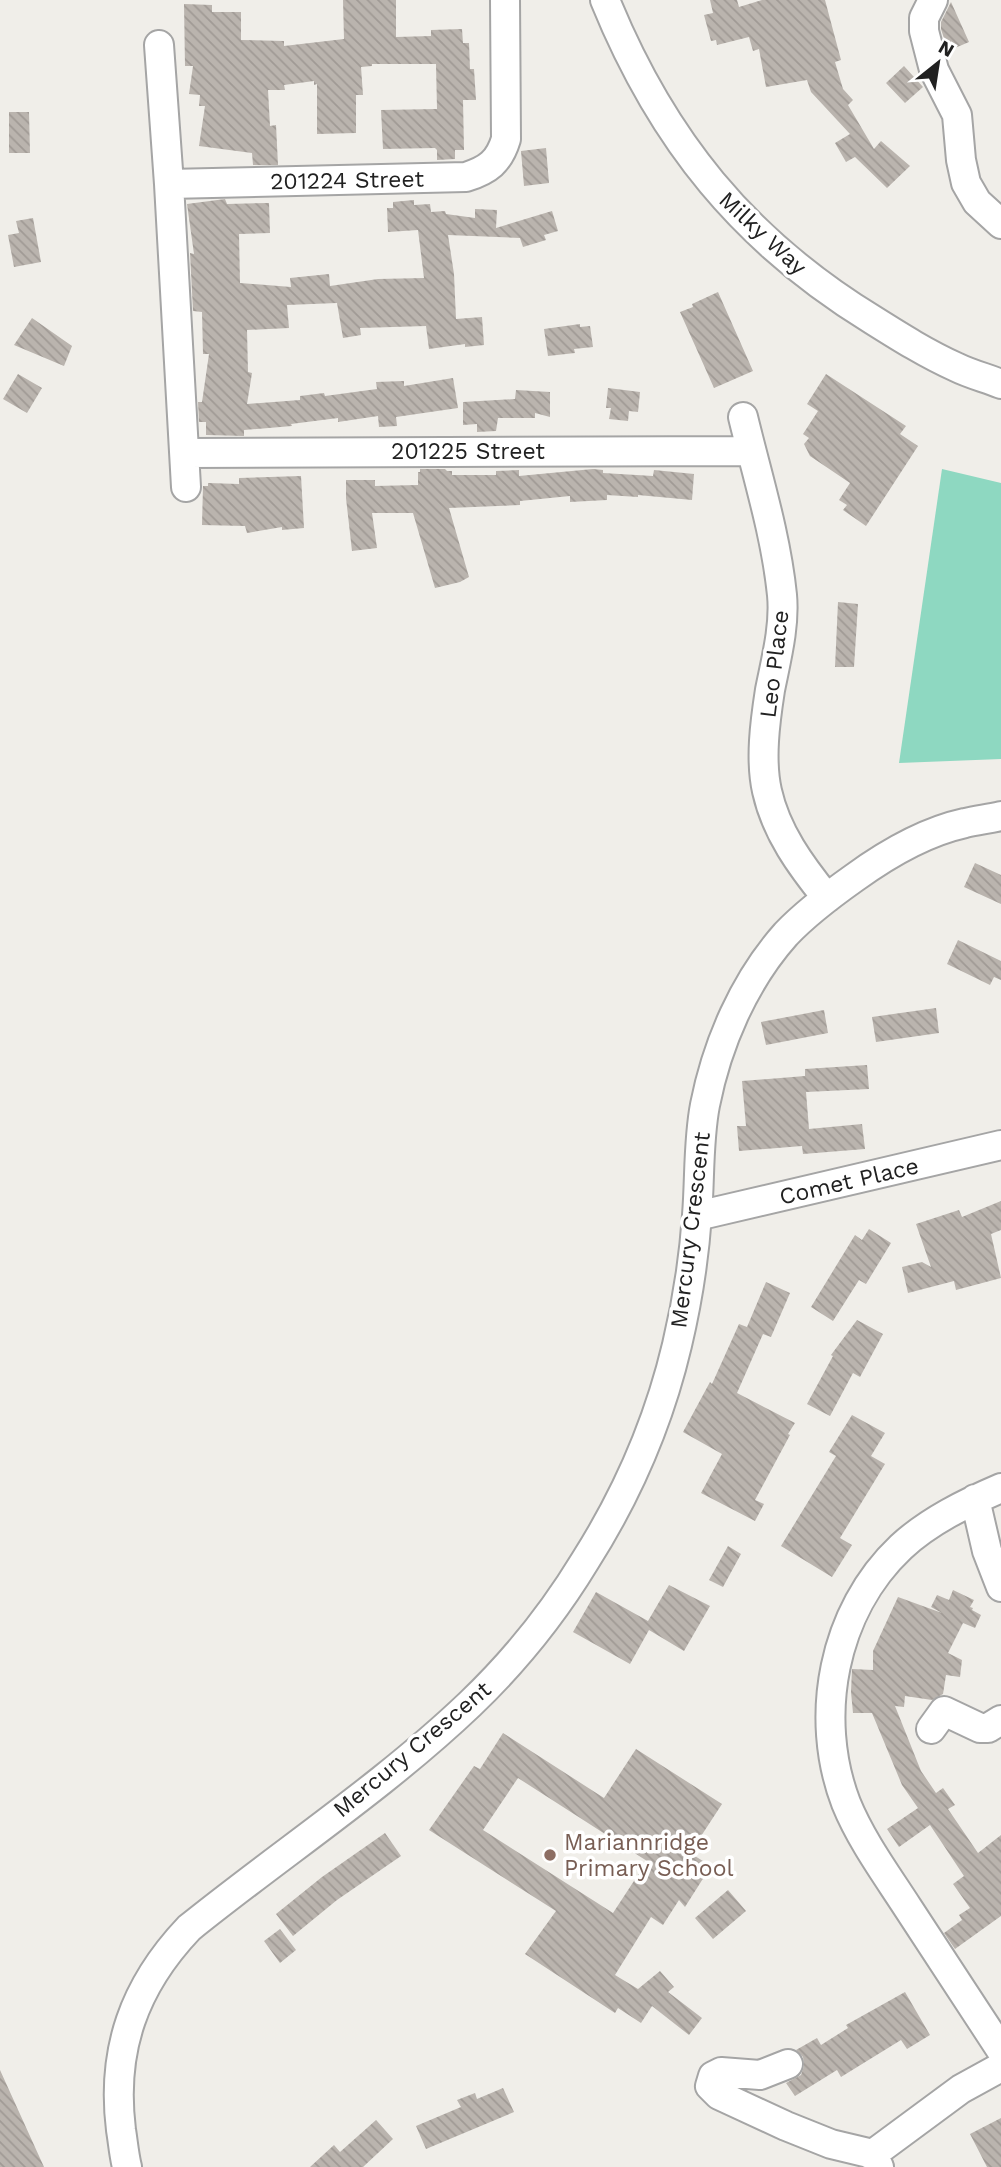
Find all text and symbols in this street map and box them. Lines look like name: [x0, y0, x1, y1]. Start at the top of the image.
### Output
north arrow: [903, 28, 973, 98]
text: N: [934, 35, 958, 62]
street label: 201224 Street: [270, 166, 425, 195]
street label: Milky Way: [713, 186, 812, 281]
street label: 201225 Street: [391, 438, 545, 465]
street label: Leo Place: [754, 609, 795, 720]
street label: Mercury Crescent: [665, 1130, 716, 1330]
street label: Comet Place: [777, 1152, 921, 1211]
street label: Mercury Crescent: [328, 1675, 497, 1823]
place label: Mariannridge Primary School: [564, 1829, 734, 1882]
marker: Mariannridge Primary School: [542, 1847, 558, 1863]

